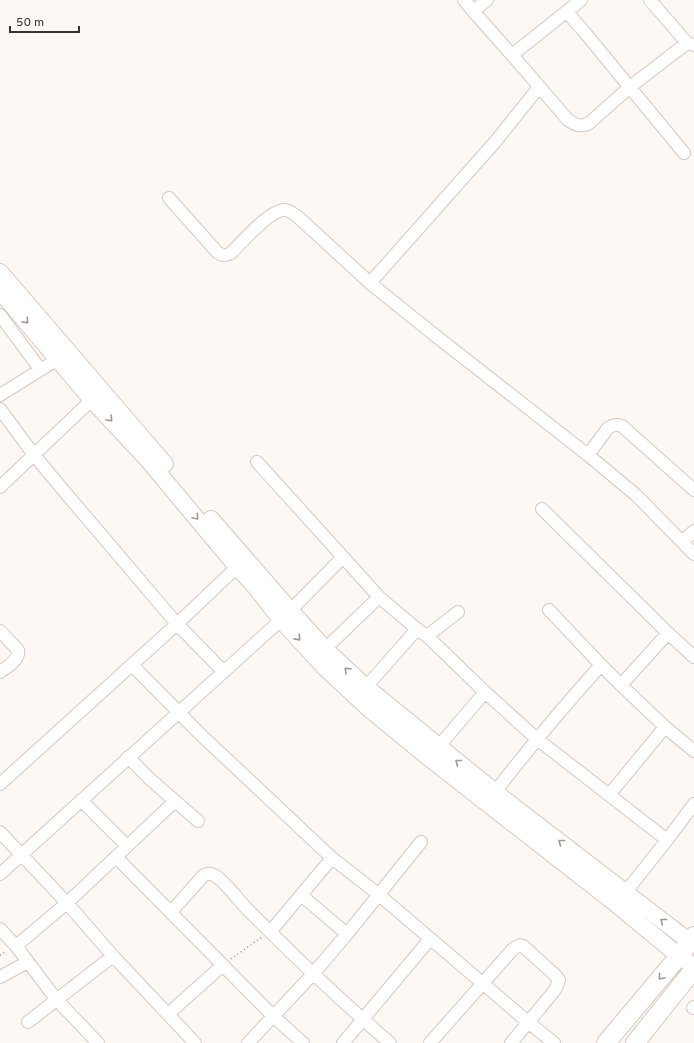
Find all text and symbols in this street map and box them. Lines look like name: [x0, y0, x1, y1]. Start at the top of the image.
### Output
scale bar: [10, 8, 79, 34]
text: 50 m: [16, 15, 44, 31]
one-way arrow: [21, 316, 28, 323]
one-way arrow: [105, 415, 112, 422]
one-way arrow: [191, 513, 198, 520]
one-way arrow: [293, 633, 300, 641]
one-way arrow: [344, 667, 352, 675]
one-way arrow: [455, 760, 462, 767]
one-way arrow: [558, 839, 565, 846]
one-way arrow: [661, 919, 668, 926]
one-way arrow: [659, 973, 666, 980]

